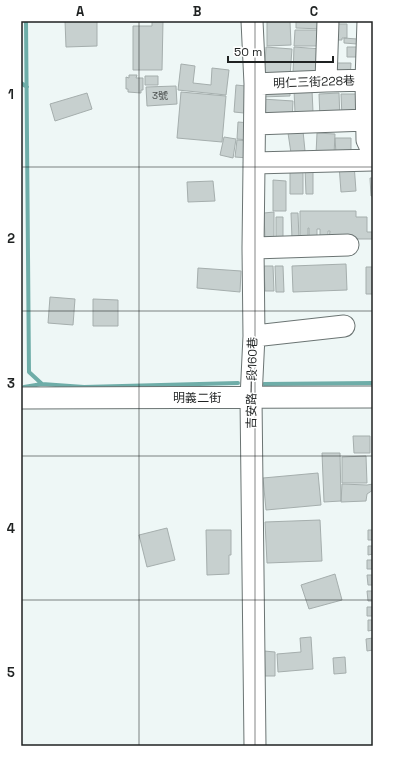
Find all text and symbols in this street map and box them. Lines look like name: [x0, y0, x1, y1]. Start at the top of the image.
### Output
text: A: [76, 3, 85, 20]
text: B: [193, 3, 202, 20]
text: C: [310, 3, 318, 20]
scale bar: [228, 38, 333, 64]
text: 50 m: [234, 44, 262, 60]
street label: 明仁三街228巷: [273, 73, 355, 91]
text: 1: [8, 86, 14, 103]
house number: 3號: [152, 89, 168, 102]
text: 2: [7, 230, 15, 247]
street label: 吉安路一段160巷: [243, 337, 261, 429]
text: 3: [7, 375, 15, 392]
street label: 明義二街: [173, 390, 221, 406]
text: 4: [7, 520, 15, 537]
text: 5: [7, 664, 15, 681]

